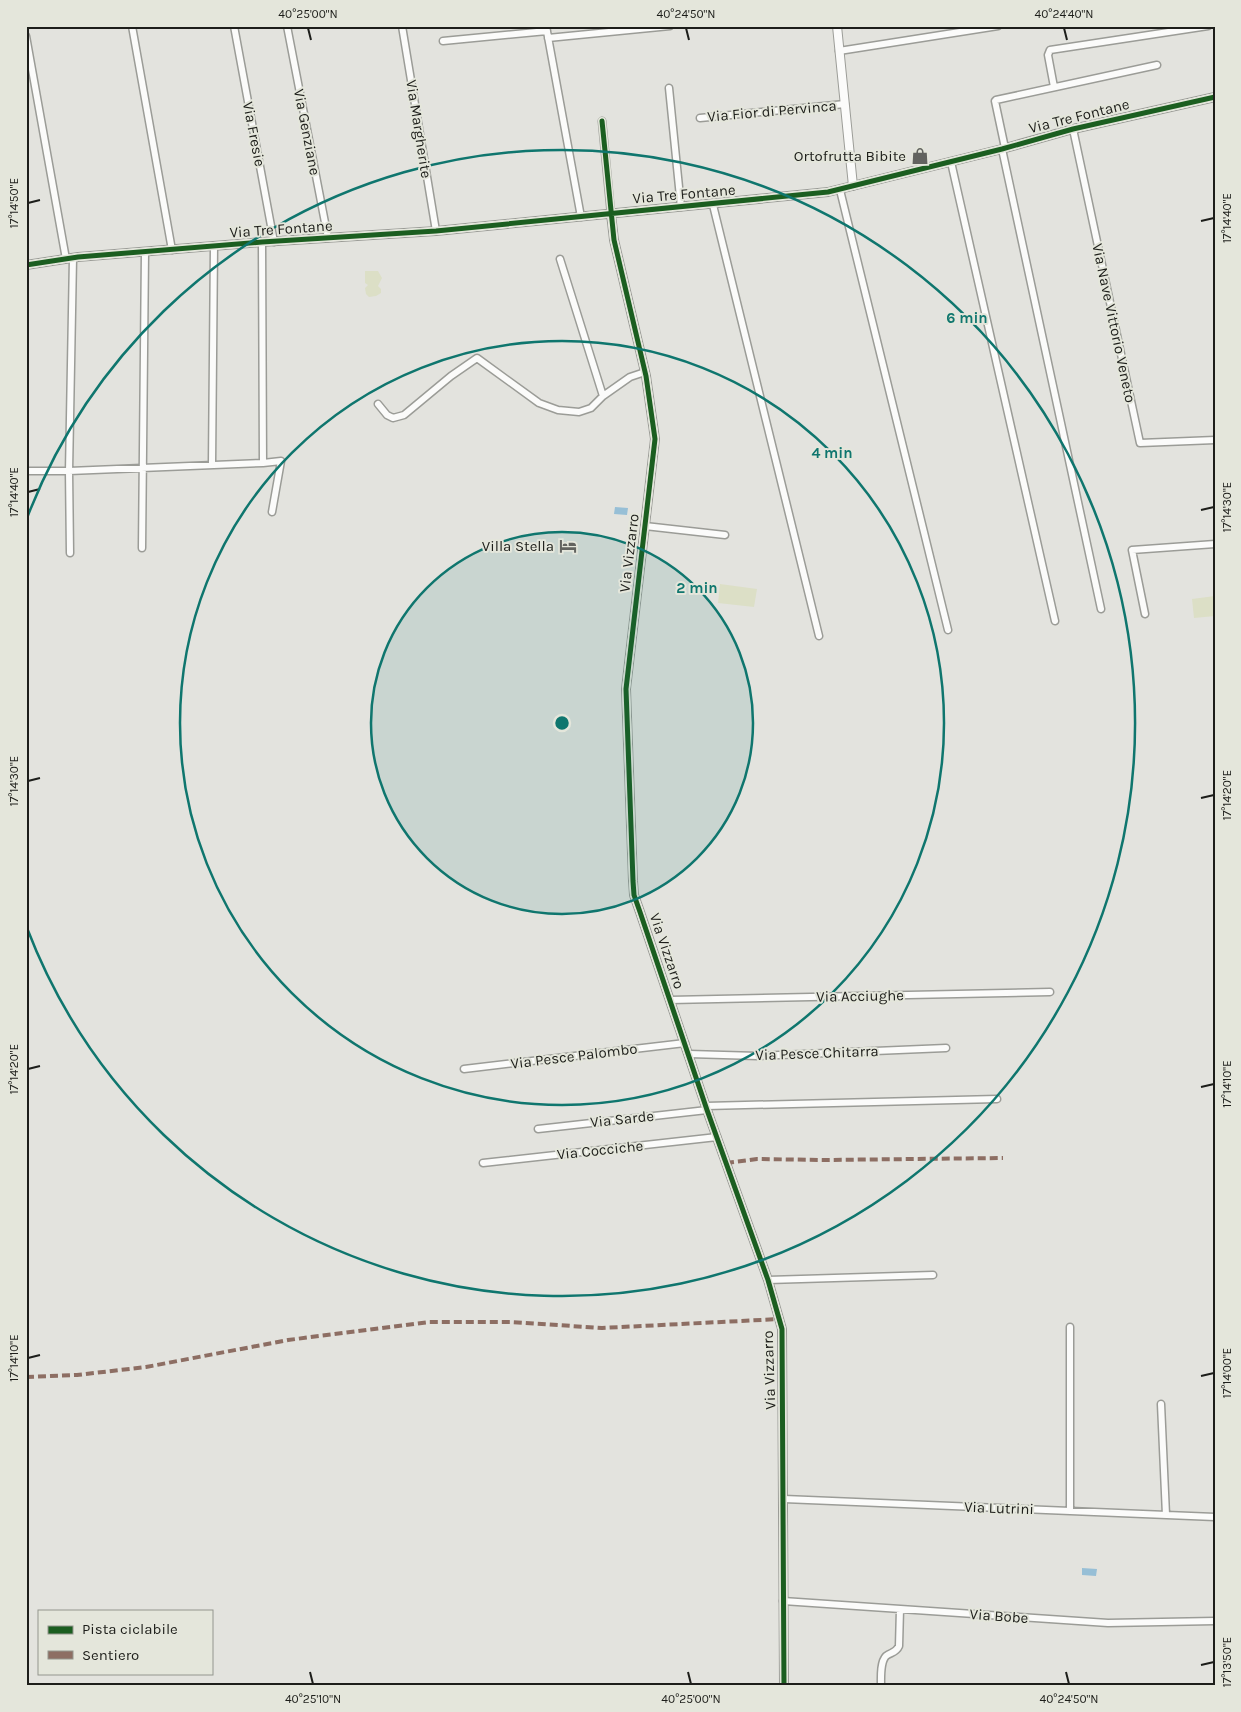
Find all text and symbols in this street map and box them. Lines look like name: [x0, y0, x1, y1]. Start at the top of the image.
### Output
text: 40°25'00"N: [278, 7, 338, 21]
text: 40°24'50"N: [657, 7, 715, 21]
text: 40°24'40"N: [1035, 7, 1093, 21]
street label: Via Margherite: [402, 79, 436, 179]
street label: Via Genziane: [290, 87, 324, 177]
street label: Via Tre Fontane: [1027, 95, 1131, 137]
street label: Via Fior di Pervinca: [707, 96, 837, 126]
street label: Via Fresie: [239, 100, 269, 168]
shop icon: Ortofrutta Bibite: [910, 146, 930, 166]
place label: Ortofrutta Bibite: [794, 147, 906, 165]
text: 17°14'50"E: [7, 178, 21, 228]
street label: Via Tre Fontane: [632, 181, 736, 207]
text: 17°14'40"E: [1220, 193, 1234, 243]
street label: Via Tre Fontane: [229, 216, 333, 242]
street label: Via Nave Vittorio Veneto: [1088, 242, 1140, 404]
text: 6 min: [946, 309, 988, 327]
text: 4 min: [811, 444, 853, 462]
text: 17°14'40"E: [7, 467, 21, 517]
text: 17°14'30"E: [1220, 482, 1234, 532]
street label: Via Vizzarro: [615, 513, 643, 593]
hotel icon: Villa Stella: [558, 536, 578, 556]
place label: Villa Stella: [482, 537, 554, 555]
text: 2 min: [676, 579, 718, 597]
centre of rings: [553, 714, 571, 732]
text: 17°14'30"E: [7, 756, 21, 806]
text: 17°14'20"E: [1220, 770, 1234, 820]
street label: Via Vizzarro: [646, 911, 688, 991]
street label: Via Acciughe: [816, 986, 904, 1006]
street label: Via Pesce Palombo: [510, 1039, 638, 1073]
street label: Via Pesce Chitarra: [755, 1042, 879, 1064]
text: 17°14'20"E: [7, 1044, 21, 1094]
text: 17°14'10"E: [1220, 1060, 1234, 1108]
street label: Via Sarde: [589, 1107, 655, 1131]
street label: Via Cocciche: [556, 1137, 644, 1163]
street label: Via Vizzarro: [759, 1330, 779, 1410]
text: 17°14'10"E: [7, 1334, 21, 1382]
text: 17°14'00"E: [1220, 1348, 1234, 1398]
street label: Via Lutrini: [964, 1498, 1034, 1518]
street label: Via Bobe: [969, 1605, 1029, 1627]
legend: [38, 1610, 212, 1674]
text: Pista ciclabile: [82, 1620, 178, 1638]
text: 17°13'50"E: [1220, 1637, 1234, 1687]
text: Sentiero: [82, 1646, 139, 1664]
text: 40°25'10"N: [285, 1692, 341, 1706]
text: 40°25'00"N: [661, 1692, 721, 1706]
text: 40°24'50"N: [1040, 1692, 1098, 1706]

